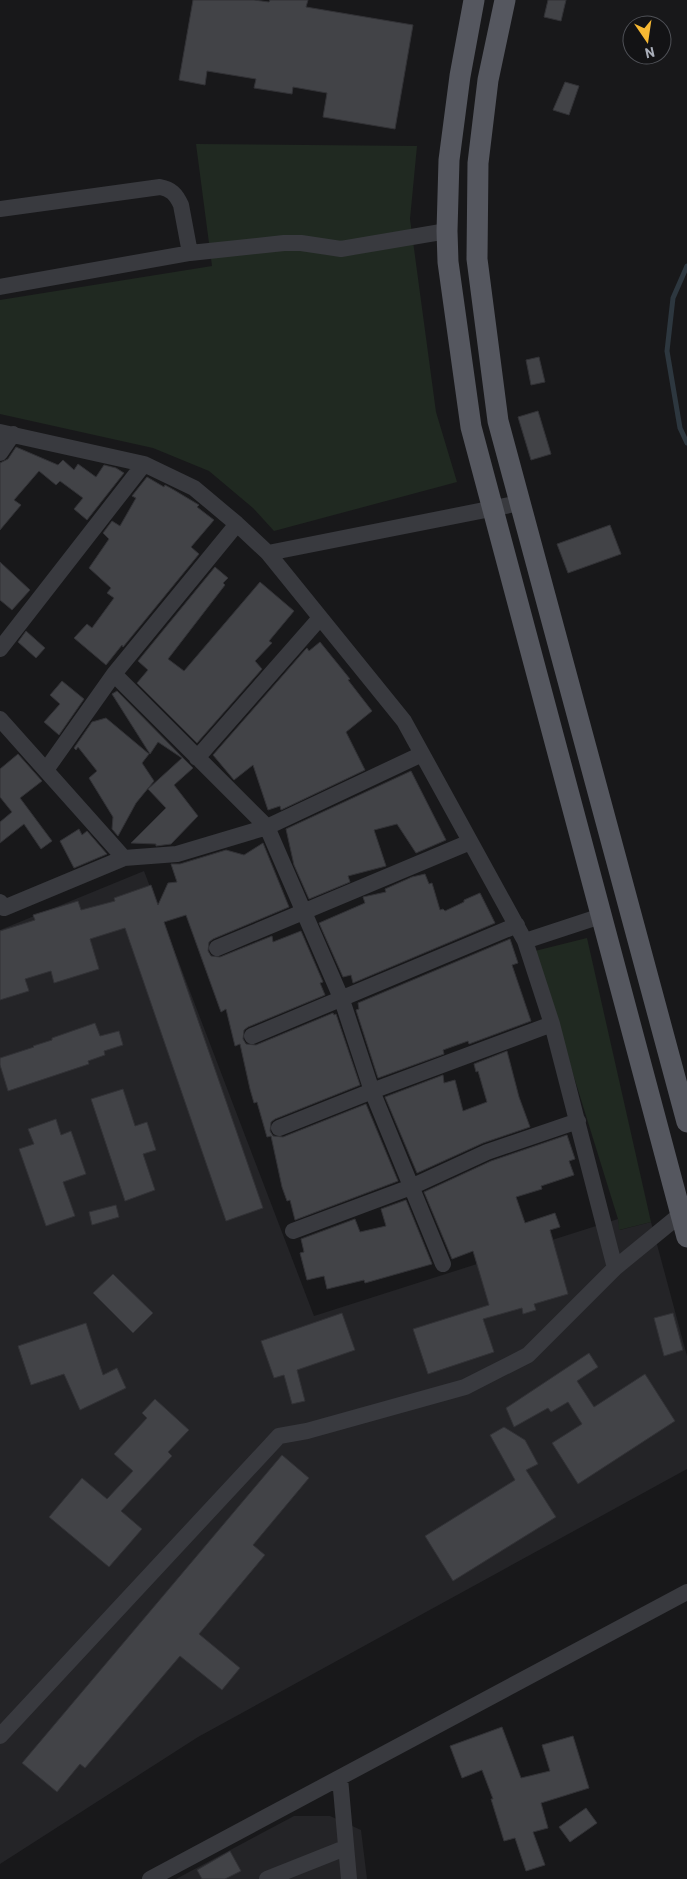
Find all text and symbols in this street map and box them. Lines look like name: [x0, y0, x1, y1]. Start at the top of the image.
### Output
north arrow: [622, 15, 672, 65]
text: N: [644, 44, 656, 62]

